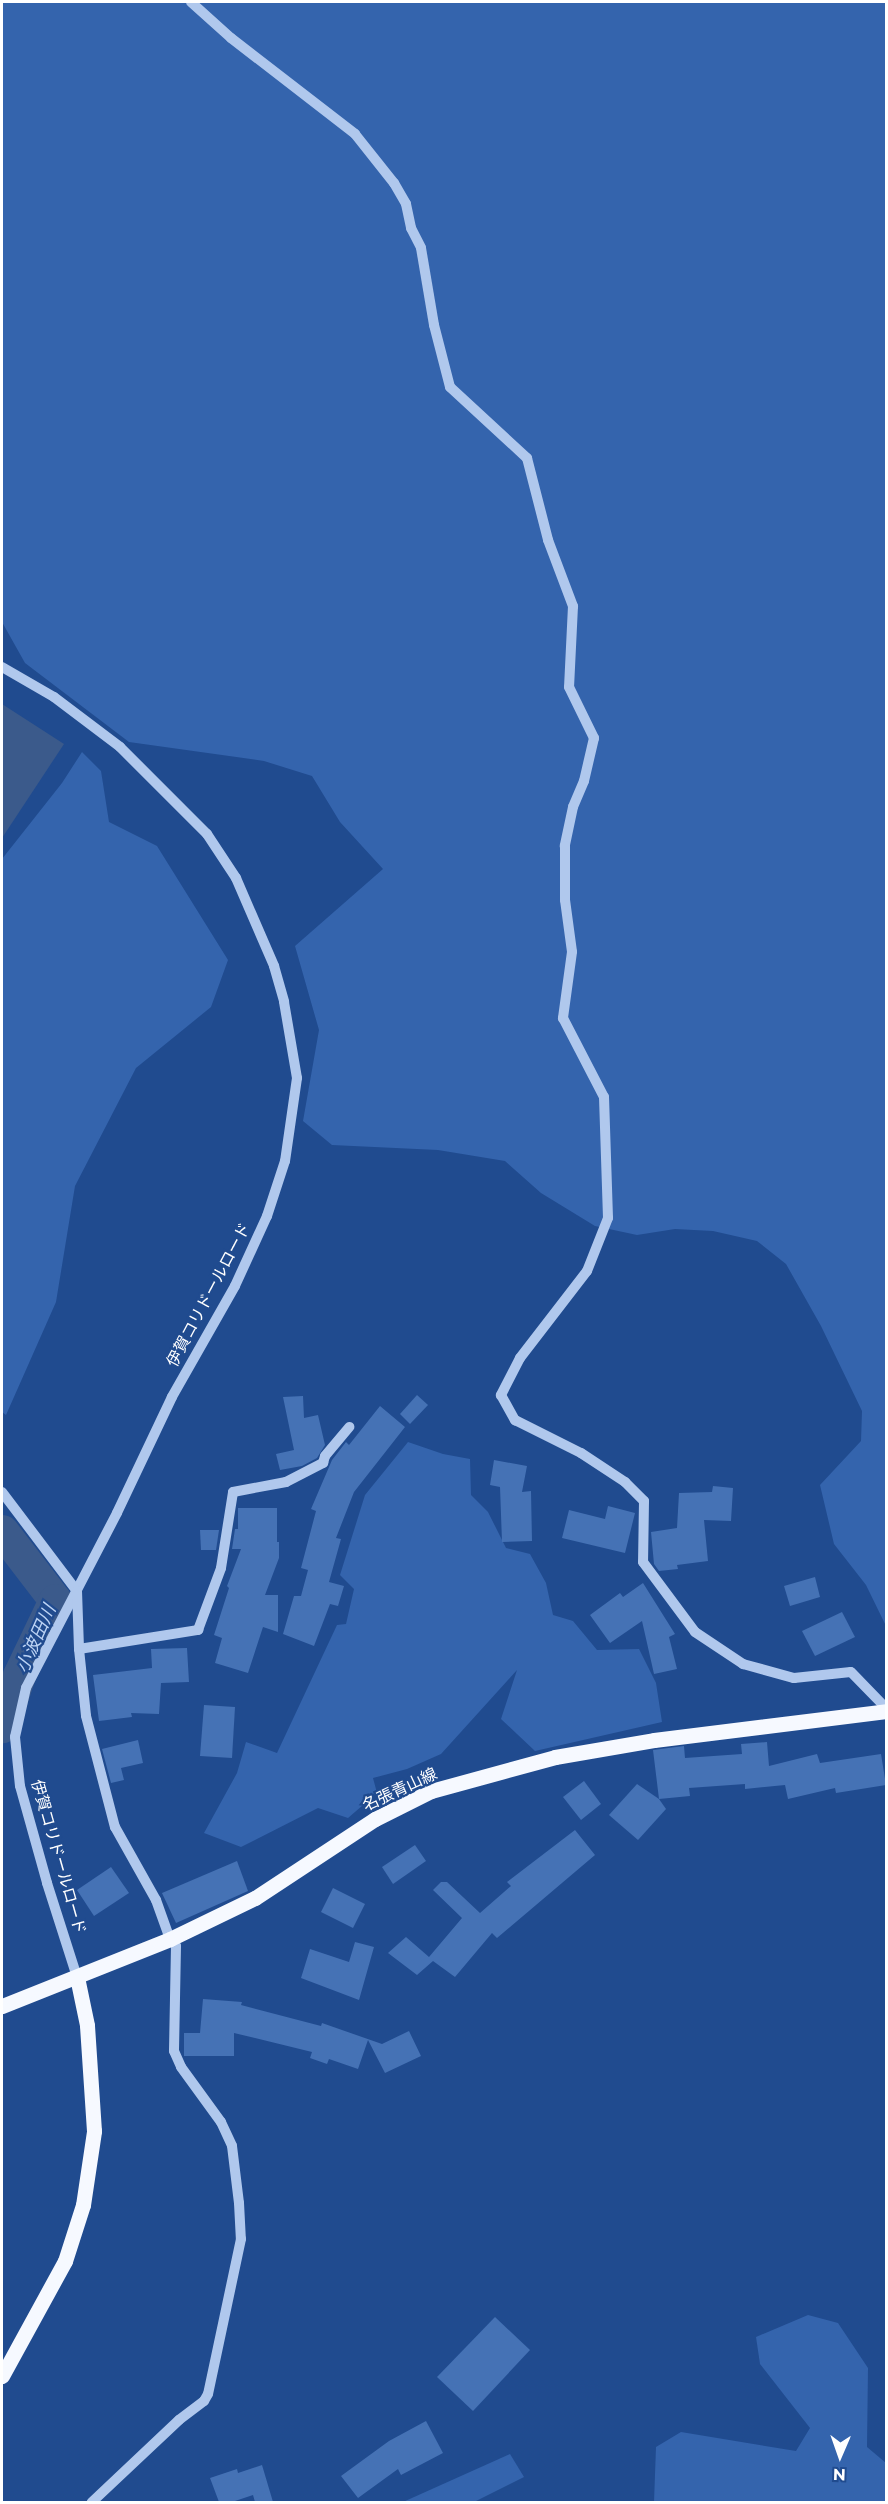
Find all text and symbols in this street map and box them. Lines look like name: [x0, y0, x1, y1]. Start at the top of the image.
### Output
street label: 伊賀コリドールロード: [163, 1220, 255, 1370]
water label: 小波田川: [11, 1602, 61, 1676]
street label: 名張青山線: [360, 1764, 440, 1816]
street label: 伊賀コリドールロード: [27, 1777, 89, 1937]
north arrow: [810, 2426, 870, 2486]
text: N: [833, 2465, 846, 2484]

